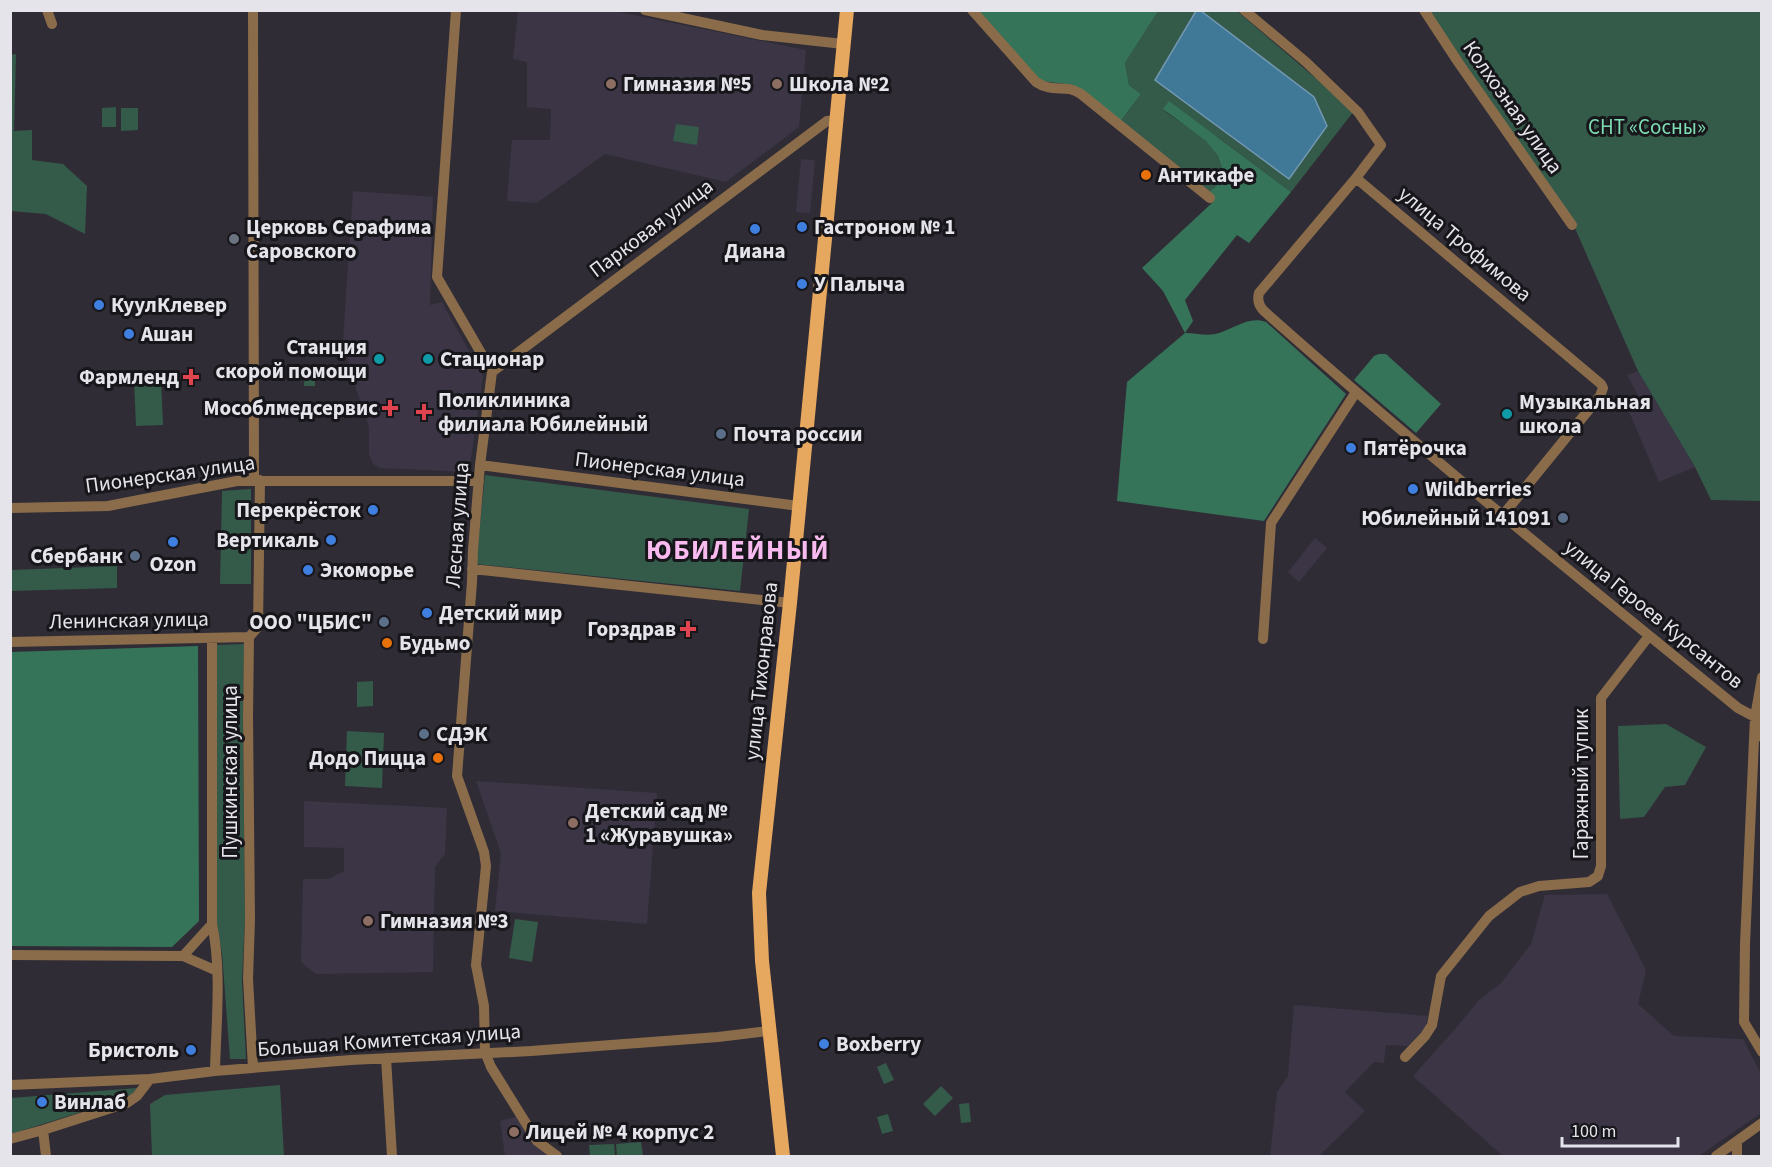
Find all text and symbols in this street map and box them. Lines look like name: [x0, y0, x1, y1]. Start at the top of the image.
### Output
street label: Колхозная улица: [1456, 34, 1570, 180]
place label: Гимназия №5: [623, 69, 752, 99]
place label: Школа №2: [789, 69, 890, 99]
marker: Гимназия №5: [604, 77, 618, 91]
marker: Школа №2: [770, 77, 784, 91]
park label: СНТ «Сосны»: [1588, 112, 1706, 142]
place label: Антикафе: [1157, 160, 1255, 190]
marker: Антикафе: [1139, 168, 1153, 182]
street label: Парковая улица: [583, 171, 719, 285]
street label: улица Трофимова: [1392, 179, 1538, 309]
place label: Церковь Серафима Саровского: [246, 212, 432, 266]
place label: Гастроном № 1: [814, 212, 955, 242]
marker: Гастроном № 1: [795, 220, 809, 234]
marker: Диана: [748, 222, 762, 236]
marker: Церковь Серафима Саровского: [227, 232, 241, 246]
place label: Диана: [724, 236, 786, 266]
place label: У Палыча: [814, 269, 905, 299]
marker: У Палыча: [795, 277, 809, 291]
place label: КуулКлевер: [111, 290, 227, 320]
marker: КуулКлевер: [92, 298, 106, 312]
place label: Ашан: [140, 319, 193, 349]
marker: Ашан: [122, 327, 136, 341]
place label: Станция скорой помощи: [216, 332, 367, 386]
place label: Стационар: [440, 344, 544, 374]
marker: Станция скорой помощи: [372, 352, 386, 366]
marker: Стационар: [421, 352, 435, 366]
place label: Фармленд: [79, 362, 180, 392]
marker: Фармленд: [184, 370, 198, 384]
place label: Поликлиника филиала Юбилейный: [438, 385, 648, 439]
place label: Музыкальная школа: [1519, 387, 1651, 441]
place label: Мособлмедсервис: [204, 393, 378, 423]
marker: Мособлмедсервис: [383, 401, 397, 415]
marker: Поликлиника филиала Юбилейный: [415, 403, 433, 421]
marker: Музыкальная школа: [1500, 407, 1514, 421]
place label: Почта россии: [733, 419, 863, 449]
marker: Почта россии: [714, 427, 728, 441]
place label: Пятёрочка: [1363, 433, 1467, 463]
marker: Пятёрочка: [1344, 441, 1358, 455]
street label: Пионерская улица: [573, 444, 747, 494]
street label: Пионерская улица: [83, 447, 257, 501]
street label: Лесная улица: [438, 461, 476, 589]
place label: Wildberries: [1425, 474, 1532, 504]
marker: Wildberries: [1406, 482, 1420, 496]
place label: Перекрёсток: [236, 495, 361, 525]
marker: Перекрёсток: [366, 503, 380, 517]
place label: Юбилейный 141091: [1361, 503, 1551, 533]
marker: Юбилейный 141091: [1556, 511, 1570, 525]
place label: Вертикаль: [216, 525, 319, 555]
district label: ЮБИЛЕЙНЫЙ: [646, 531, 830, 570]
street label: улица Героев Курсантов: [1558, 532, 1750, 696]
marker: Вертикаль: [324, 533, 338, 547]
marker: Ozon: [166, 535, 180, 549]
place label: Сбербанк: [30, 541, 123, 571]
marker: Сбербанк: [128, 549, 142, 563]
place label: Ozon: [149, 549, 197, 579]
place label: Экоморье: [320, 555, 414, 585]
marker: Экоморье: [301, 563, 315, 577]
street label: улица Тихонравова: [737, 581, 785, 761]
place label: Детский мир: [439, 598, 562, 628]
street label: Ленинская улица: [49, 604, 209, 636]
marker: Детский мир: [420, 606, 434, 620]
place label: ООО "ЦБИС": [249, 607, 372, 637]
place label: Горздрав: [587, 614, 676, 644]
marker: ООО "ЦБИС": [377, 615, 391, 629]
marker: Горздрав: [681, 622, 695, 636]
place label: Будьмо: [399, 628, 470, 658]
marker: Будьмо: [380, 636, 394, 650]
street label: Пушкинская улица: [215, 685, 245, 859]
street label: Гаражный тупик: [1566, 708, 1596, 859]
place label: СДЭК: [436, 719, 489, 749]
marker: СДЭК: [417, 727, 431, 741]
place label: Додо Пицца: [309, 743, 426, 773]
marker: Додо Пицца: [431, 751, 445, 765]
place label: Детский сад № 1 «Журавушка»: [585, 796, 733, 850]
marker: Детский сад № 1 «Журавушка»: [566, 816, 580, 830]
place label: Гимназия №3: [380, 906, 509, 936]
marker: Гимназия №3: [361, 914, 375, 928]
street label: Большая Комитетская улица: [256, 1016, 522, 1064]
place label: Boxberry: [836, 1029, 921, 1059]
place label: Бристоль: [88, 1035, 179, 1065]
marker: Boxberry: [817, 1037, 831, 1051]
marker: Бристоль: [184, 1043, 198, 1057]
place label: Винлаб: [54, 1087, 126, 1117]
marker: Винлаб: [35, 1095, 49, 1109]
scale bar: [1562, 1110, 1678, 1148]
place label: Лицей № 4 корпус 2: [525, 1117, 714, 1147]
text: 100 m: [1571, 1119, 1616, 1144]
marker: Лицей № 4 корпус 2: [507, 1125, 521, 1139]

